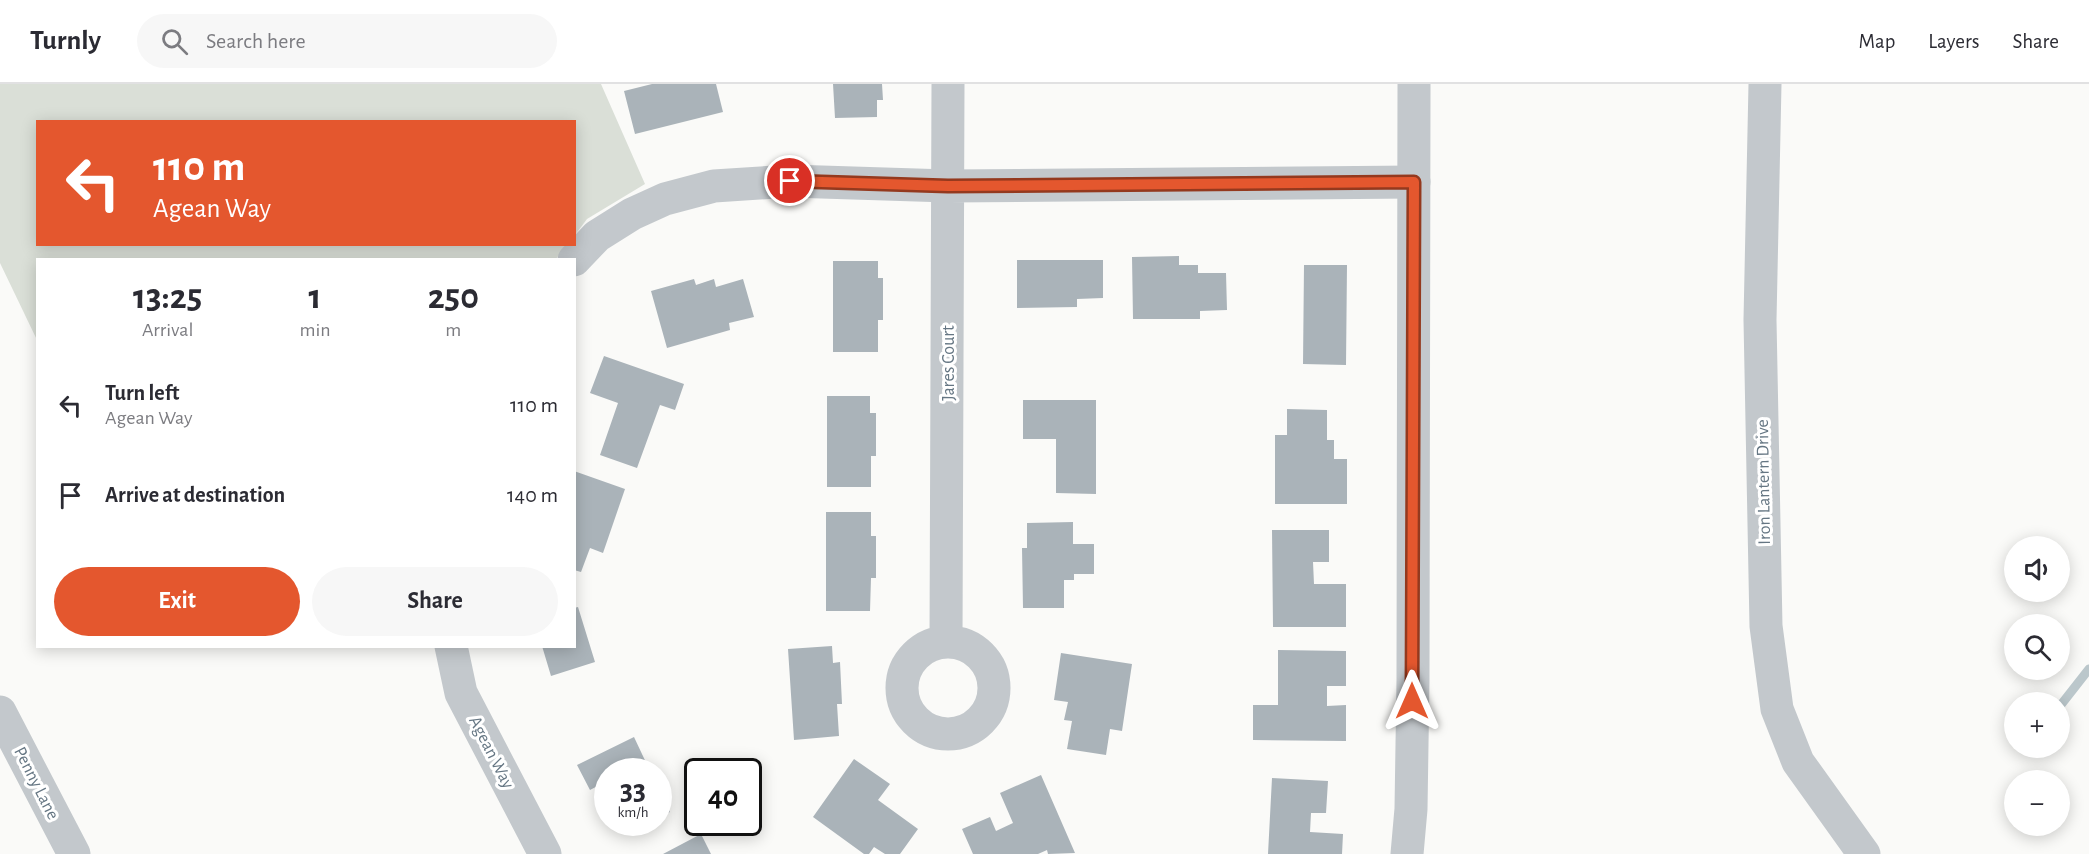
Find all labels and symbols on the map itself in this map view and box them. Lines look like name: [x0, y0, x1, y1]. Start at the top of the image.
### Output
pin: [764, 155, 815, 206]
street label: Jares Court: [940, 325, 958, 401]
street label: Iron Lantern Drive: [1754, 419, 1774, 545]
position arrow: [1380, 669, 1444, 733]
street label: Agean Way: [465, 713, 517, 792]
street label: Penny Lane: [10, 744, 62, 823]
speed limit sign: 40: [684, 758, 762, 836]

